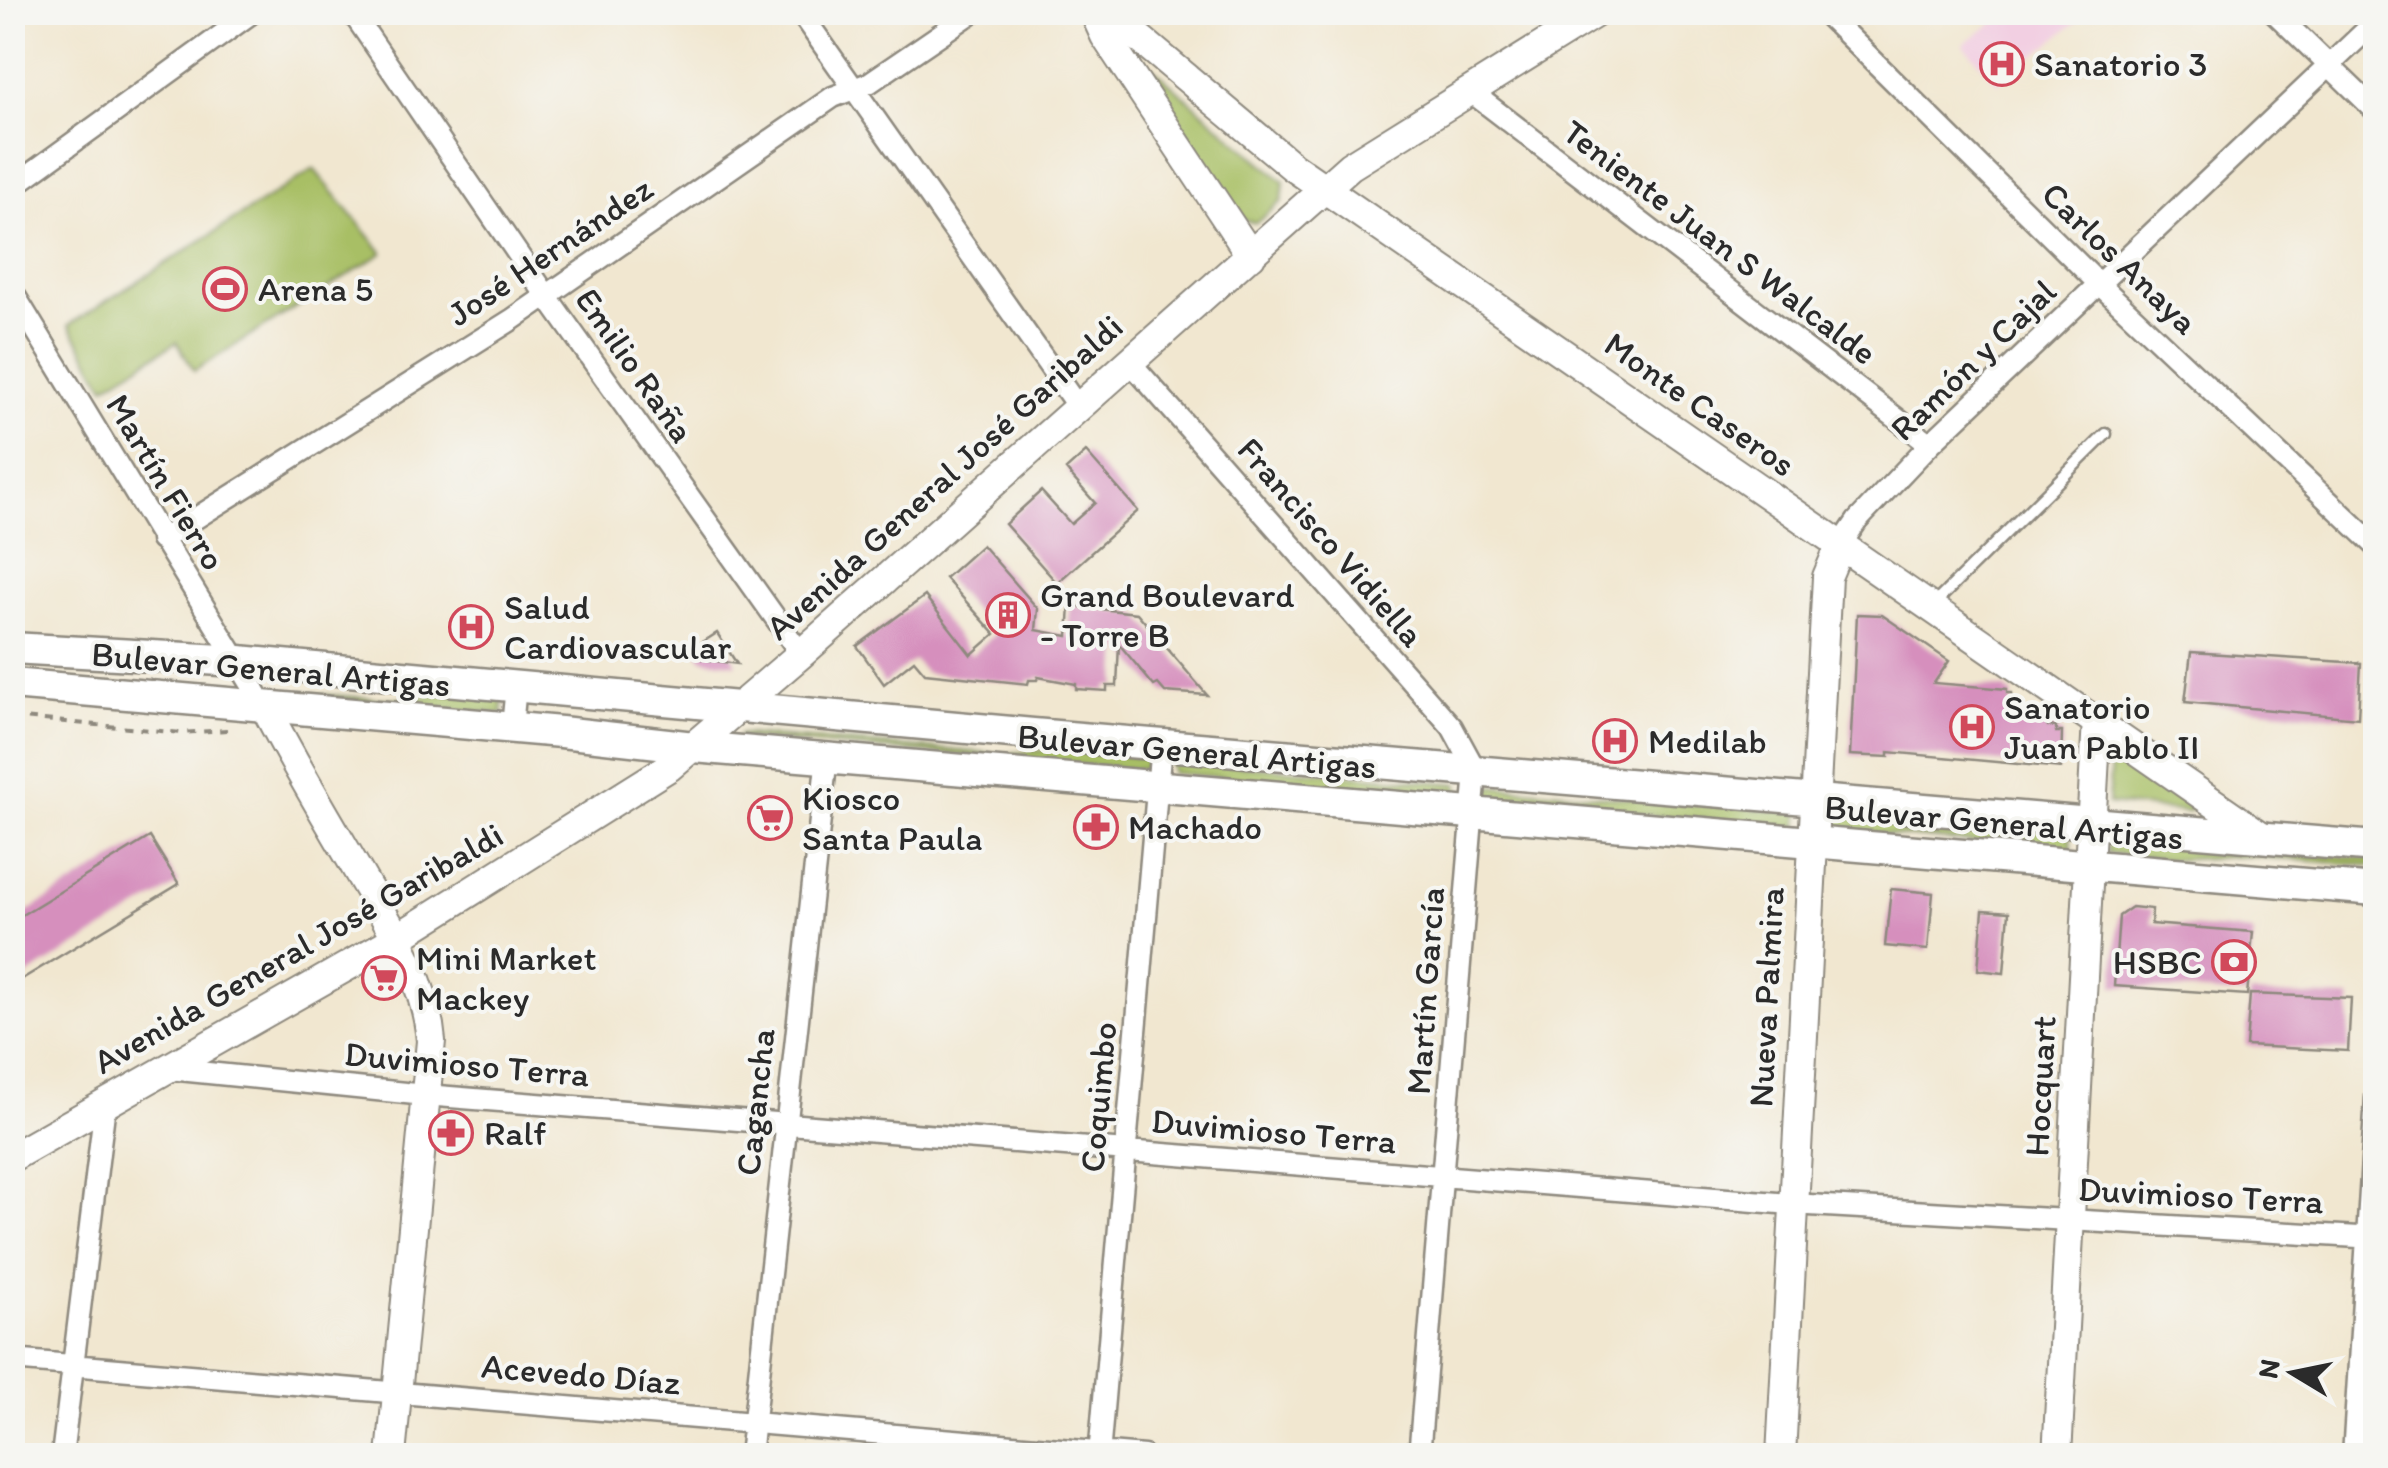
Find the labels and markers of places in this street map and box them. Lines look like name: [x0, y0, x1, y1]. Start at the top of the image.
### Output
hospital icon: Sanatorio 3: [1979, 41, 2025, 87]
place label: Sanatorio 3: [2034, 43, 2207, 85]
sports icon: Arena 5: [202, 266, 248, 312]
place label: Arena 5: [258, 268, 373, 310]
place label: Grand Boulevard - Torre B: [1040, 574, 1294, 656]
place label: Salud Cardiovascular: [504, 586, 731, 668]
building icon: Grand Boulevard - Torre B: [985, 592, 1031, 638]
hospital icon: Salud Cardiovascular: [448, 604, 494, 650]
place label: Sanatorio Juan Pablo II: [2004, 686, 2199, 768]
hospital icon: Sanatorio Juan Pablo II: [1949, 704, 1995, 750]
hospital icon: Medilab: [1592, 718, 1638, 764]
place label: Medilab: [1648, 720, 1767, 762]
place label: Kiosco Santa Paula: [802, 777, 983, 859]
supermarket icon: Kiosco Santa Paula: [747, 795, 793, 841]
pharmacy icon: Machado: [1073, 804, 1119, 850]
place label: Machado: [1128, 806, 1262, 848]
place label: Mini Market Mackey: [416, 937, 597, 1019]
bank icon: HSBC: [2211, 939, 2257, 985]
place label: HSBC: [2113, 941, 2202, 983]
supermarket icon: Mini Market Mackey: [361, 955, 407, 1001]
pharmacy icon: Ralf: [428, 1110, 474, 1156]
place label: Ralf: [484, 1112, 546, 1154]

